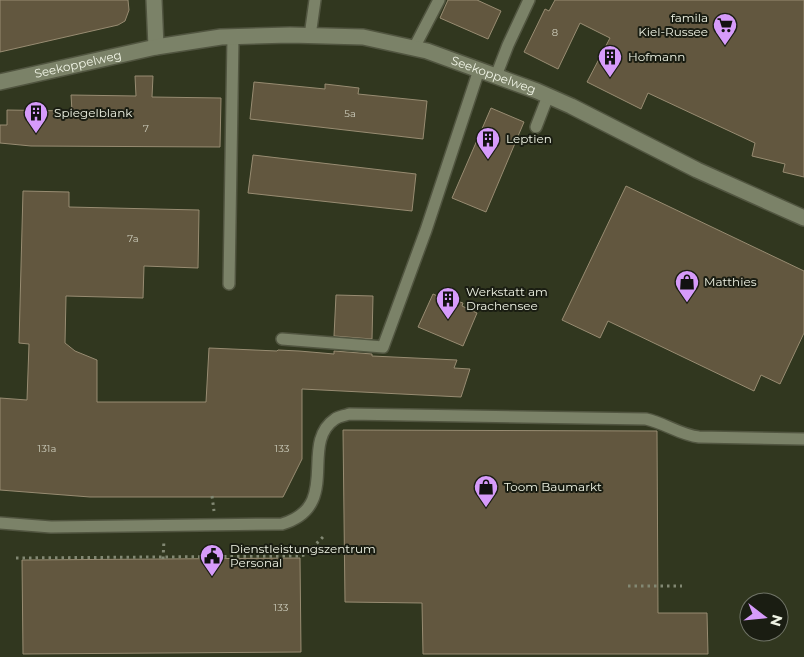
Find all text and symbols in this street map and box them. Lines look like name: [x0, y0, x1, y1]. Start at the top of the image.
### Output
place label: famila Kiel-Russee: [638, 10, 708, 39]
supermarket icon: famila Kiel-Russee: [712, 12, 738, 46]
house number: 8: [552, 26, 558, 39]
building icon: Hofmann: [597, 44, 623, 78]
street label: Seekoppelweg: [33, 47, 123, 81]
place label: Hofmann: [628, 49, 685, 64]
street label: Seekoppelweg: [449, 52, 538, 97]
building icon: Spiegelblank: [23, 100, 49, 134]
place label: Spiegelblank: [54, 105, 133, 120]
house number: 5a: [344, 107, 356, 120]
house number: 7: [143, 122, 149, 135]
building icon: Leptien: [475, 126, 501, 160]
place label: Leptien: [506, 131, 552, 146]
house number: 7a: [127, 232, 139, 245]
shop icon: Matthies: [674, 269, 700, 303]
place label: Matthies: [704, 274, 757, 289]
place label: Werkstatt am Drachensee: [466, 284, 548, 313]
building icon: Werkstatt am Drachensee: [435, 286, 461, 320]
house number: 131a: [38, 442, 56, 455]
house number: 133: [275, 442, 290, 455]
shop icon: Toom Baumarkt: [473, 474, 499, 508]
place label: Toom Baumarkt: [504, 479, 602, 494]
place label: Dienstleistungszentrum Personal: [230, 541, 376, 570]
public building icon: Dienstleistungszentrum Personal: [199, 543, 225, 577]
north arrow: [739, 592, 789, 642]
house number: 133: [274, 601, 289, 614]
text: N: [766, 613, 787, 629]

